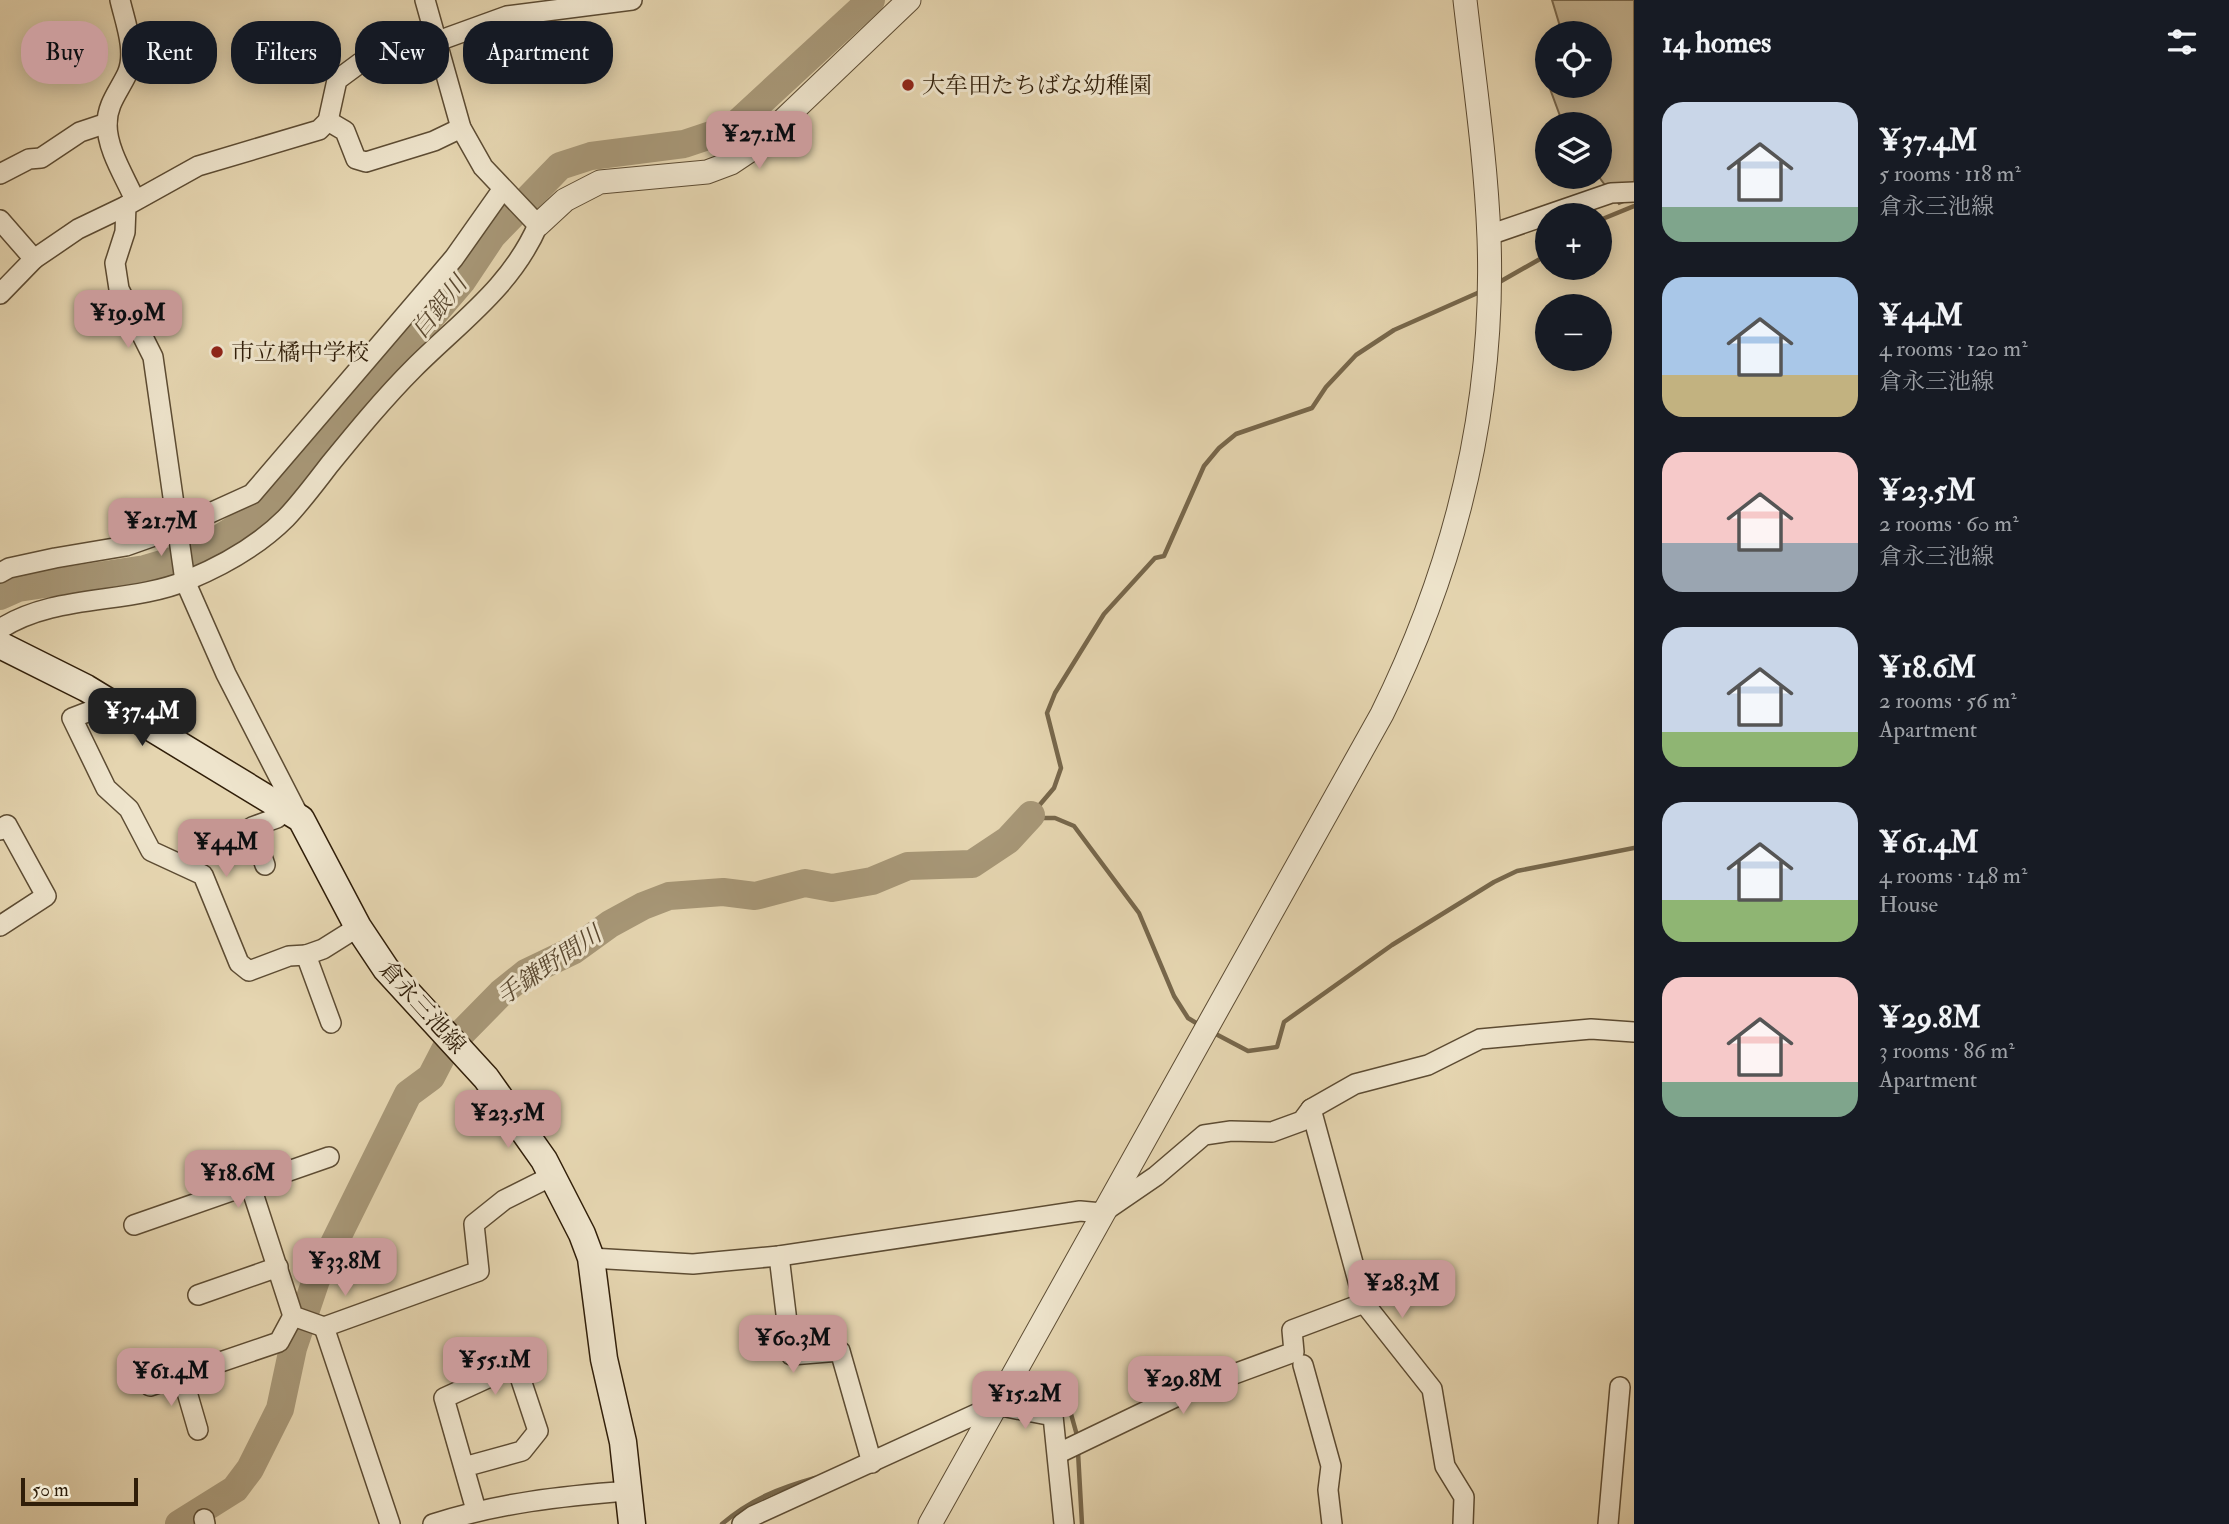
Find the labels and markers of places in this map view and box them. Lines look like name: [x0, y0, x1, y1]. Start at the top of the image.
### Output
place label: 大牟田たちばな幼稚園: [922, 71, 1152, 100]
marker: 大牟田たちばな幼稚園: [900, 77, 916, 93]
pin: ¥27.1M: [702, 111, 816, 171]
pin: ¥19.9M: [71, 290, 185, 350]
place label: 市立橘中学校: [231, 338, 369, 367]
marker: 市立橘中学校: [209, 344, 225, 360]
pin: ¥21.7M: [104, 498, 218, 558]
pin: ¥37.4M: [85, 688, 199, 748]
pin: ¥44M: [185, 820, 267, 879]
pin: ¥23.5M: [451, 1090, 565, 1150]
pin: ¥18.6M: [181, 1150, 295, 1210]
pin: ¥33.8M: [288, 1238, 402, 1298]
pin: ¥28.3M: [1345, 1260, 1459, 1320]
pin: ¥60.3M: [736, 1316, 850, 1375]
pin: ¥55.1M: [438, 1338, 552, 1397]
pin: ¥61.4M: [114, 1348, 228, 1408]
pin: ¥29.8M: [1126, 1356, 1240, 1416]
pin: ¥15.2M: [968, 1372, 1082, 1431]

